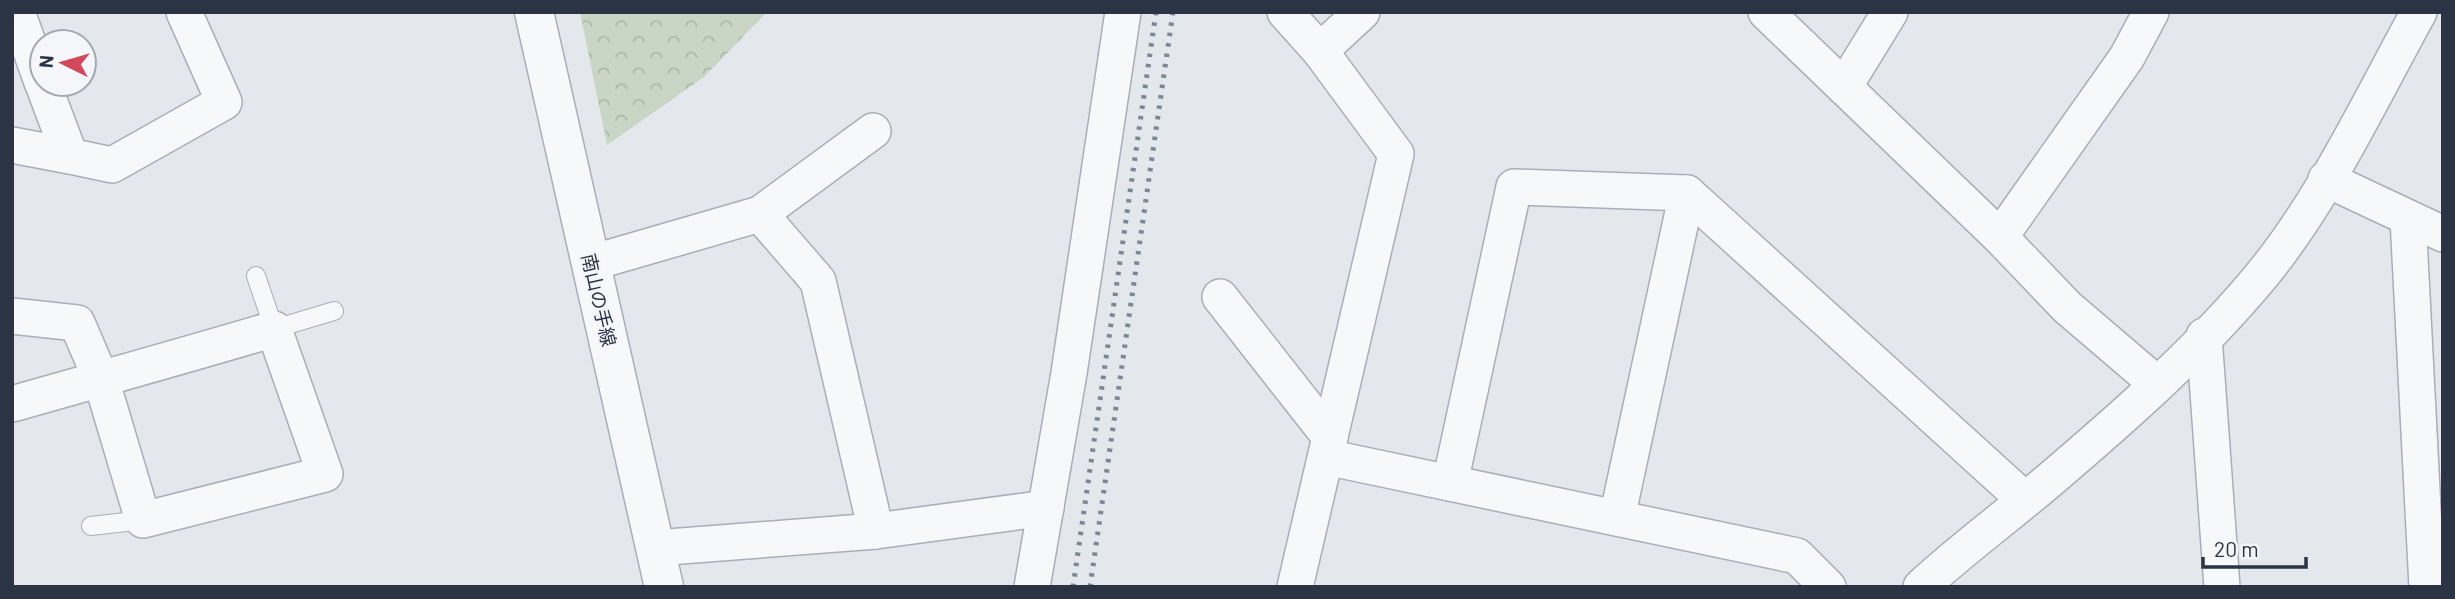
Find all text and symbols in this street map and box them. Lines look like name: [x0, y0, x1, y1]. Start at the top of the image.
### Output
north arrow: [28, 28, 98, 98]
text: N: [34, 54, 58, 69]
street label: 南山の手線: [578, 251, 621, 349]
scale bar: [2203, 526, 2306, 570]
text: 20 m: [2214, 536, 2259, 561]

